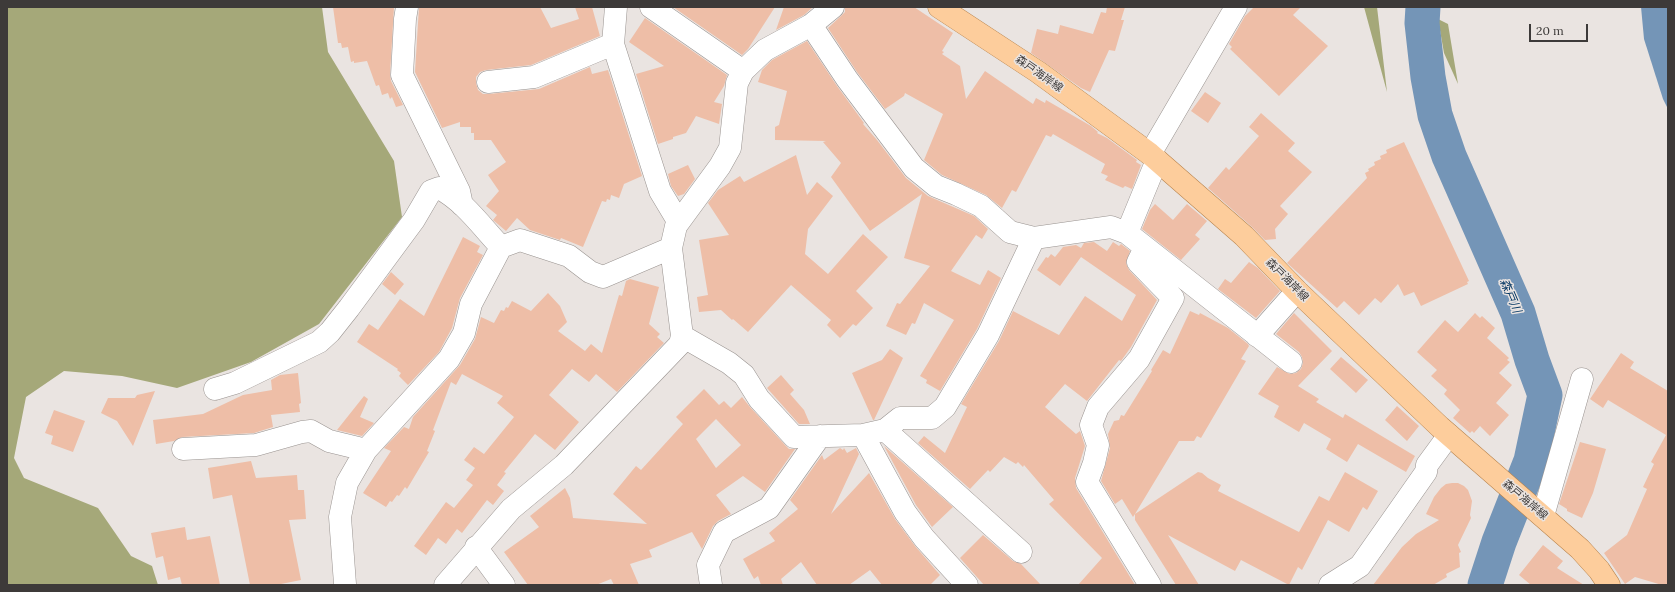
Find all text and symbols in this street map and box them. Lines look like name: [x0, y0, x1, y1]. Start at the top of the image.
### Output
scale bar: [1531, 16, 1590, 42]
text: 20 m: [1536, 23, 1564, 38]
street label: 森戸海岸線: [1013, 53, 1065, 95]
street label: 森戸海岸線: [1263, 256, 1311, 304]
water label: 森戸川: [1496, 277, 1524, 315]
street label: 森戸海岸線: [1500, 477, 1550, 523]

